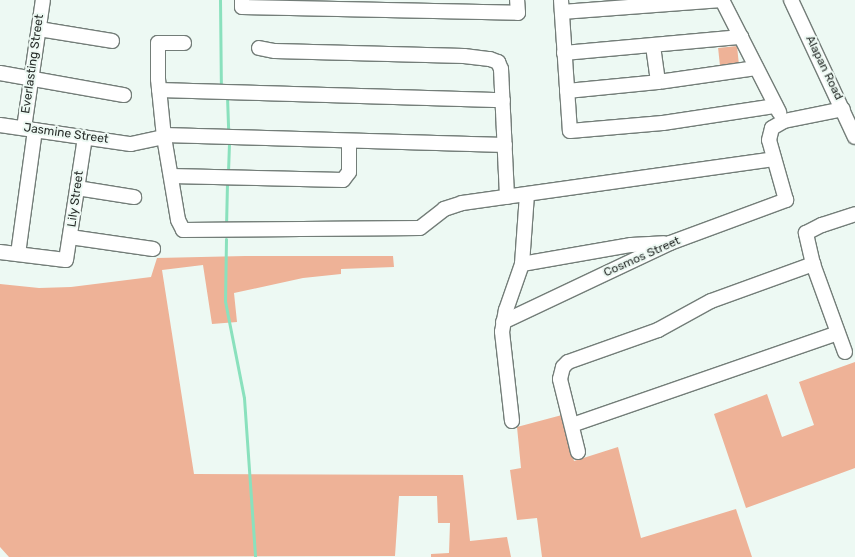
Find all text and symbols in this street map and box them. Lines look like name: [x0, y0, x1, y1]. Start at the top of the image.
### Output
street label: Everlasting Street: [19, 13, 47, 115]
street label: Alapan Road: [802, 33, 846, 103]
street label: Jasmine Street: [23, 121, 109, 147]
street label: Lily Street: [65, 170, 87, 228]
street label: Cosmos Street: [601, 234, 683, 280]

